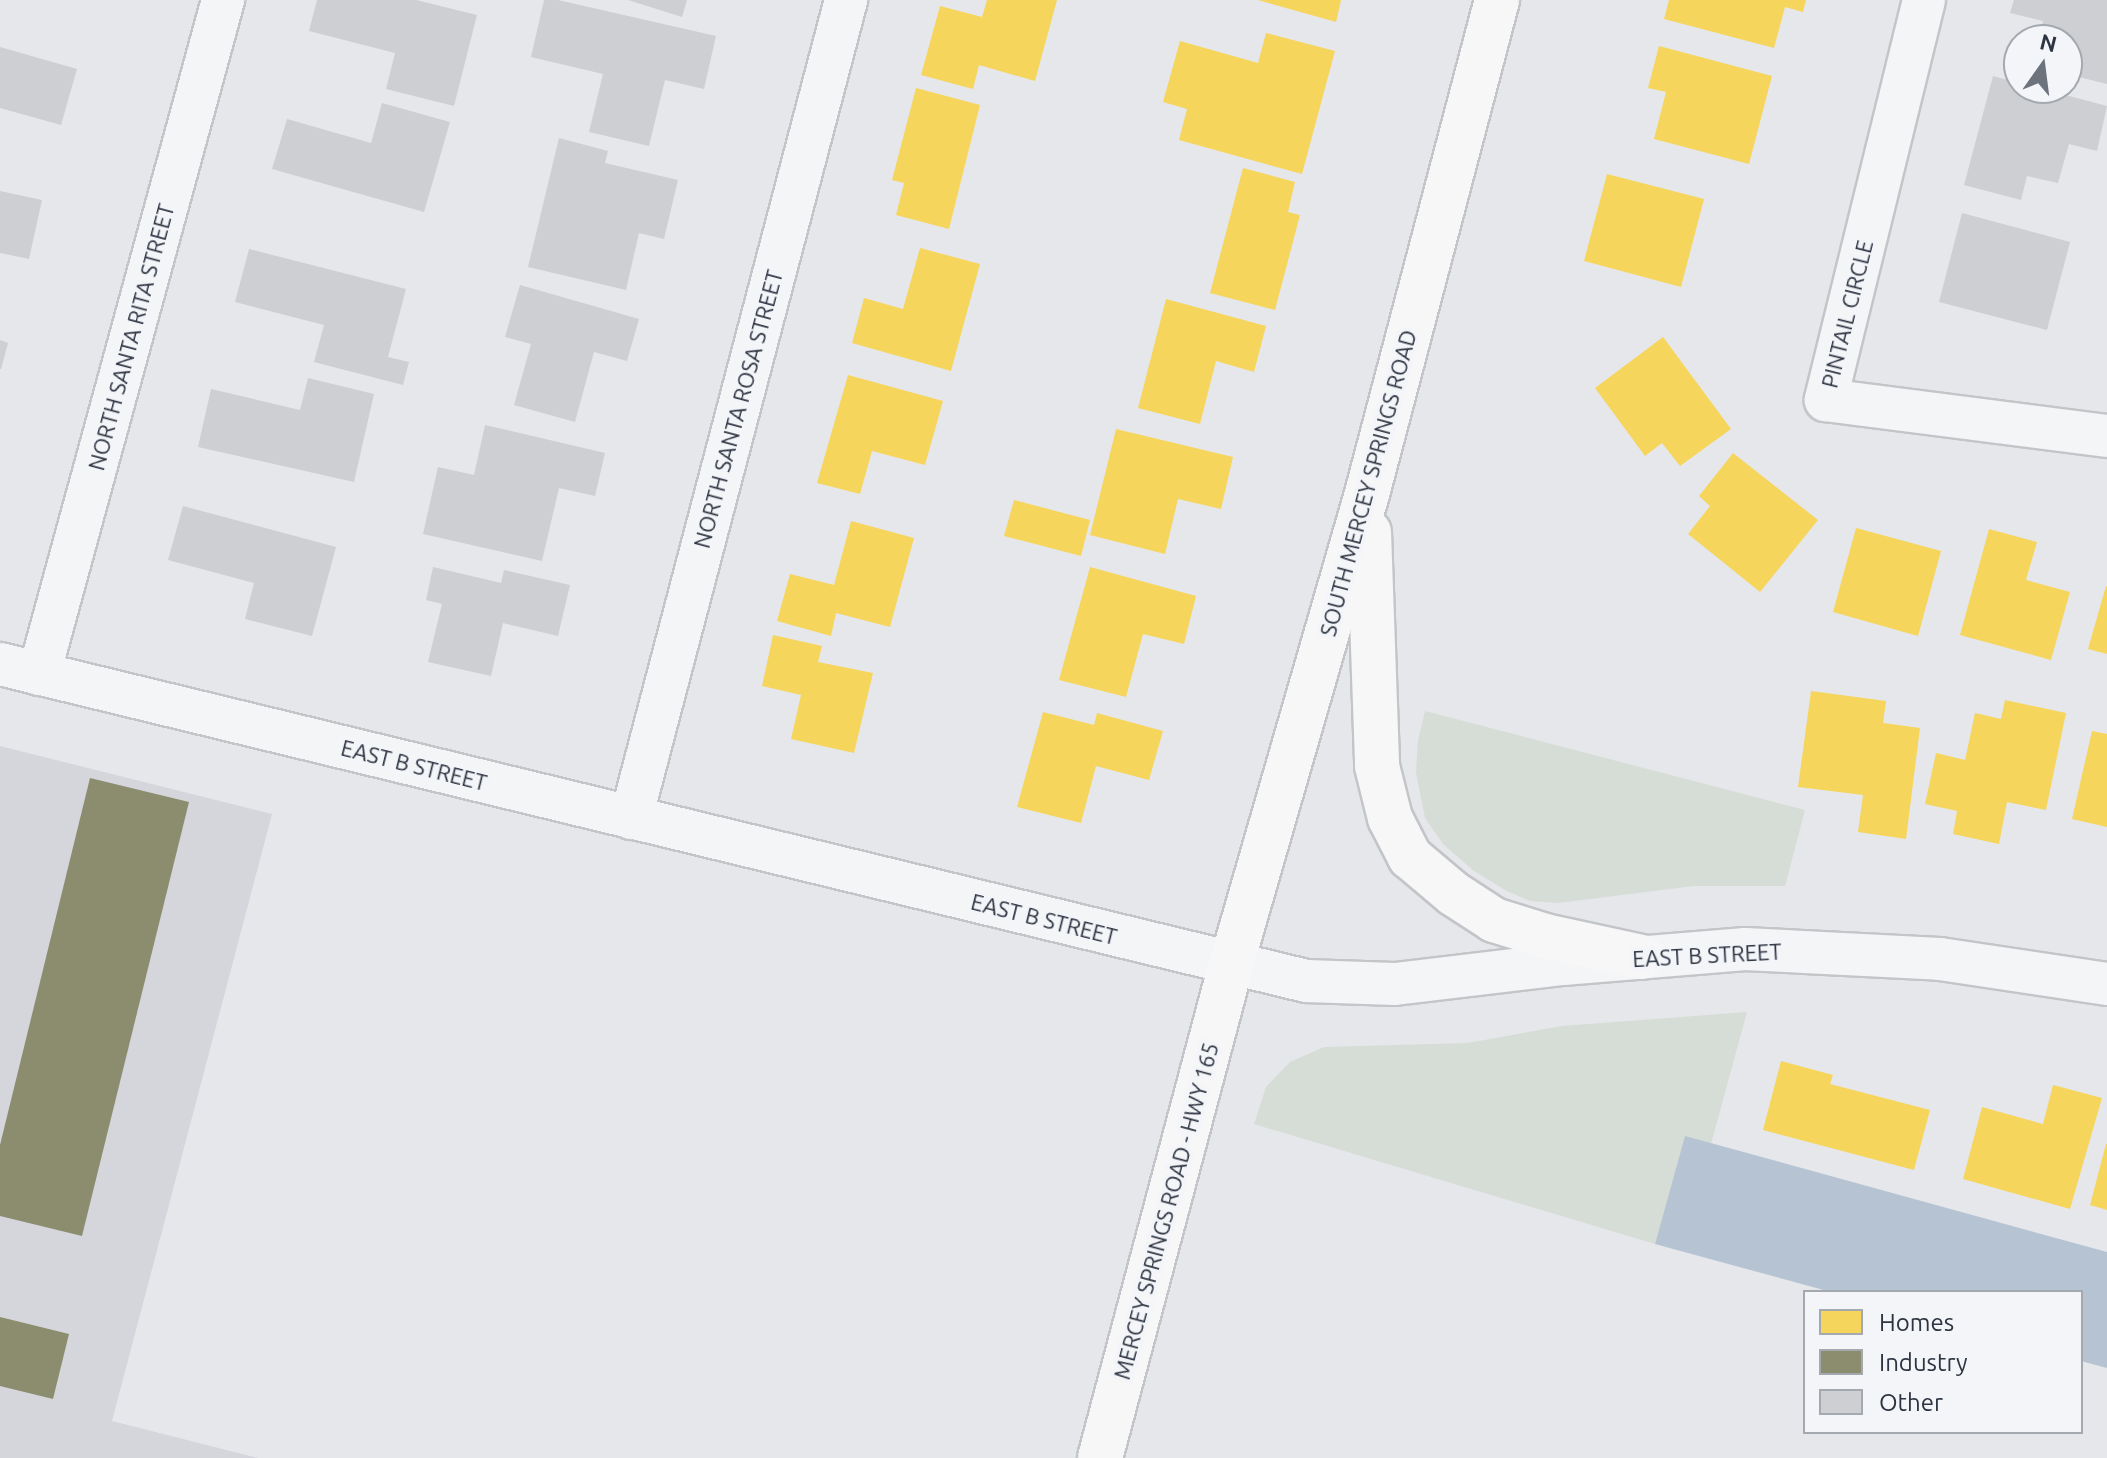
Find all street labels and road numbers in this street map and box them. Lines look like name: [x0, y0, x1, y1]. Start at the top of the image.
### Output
street label: NORTH SANTA RITA STREET: [83, 201, 179, 473]
street label: PINTAIL CIRCLE: [1816, 237, 1878, 391]
street label: NORTH SANTA ROSA STREET: [688, 267, 788, 551]
street label: SOUTH MERCEY SPRINGS ROAD: [1314, 327, 1422, 639]
street label: EAST B STREET: [338, 734, 490, 796]
street label: EAST B STREET: [968, 888, 1120, 950]
street label: EAST B STREET: [1632, 938, 1782, 972]
street label: MERCEY SPRINGS ROAD - HWY 165: [1108, 1040, 1224, 1382]

